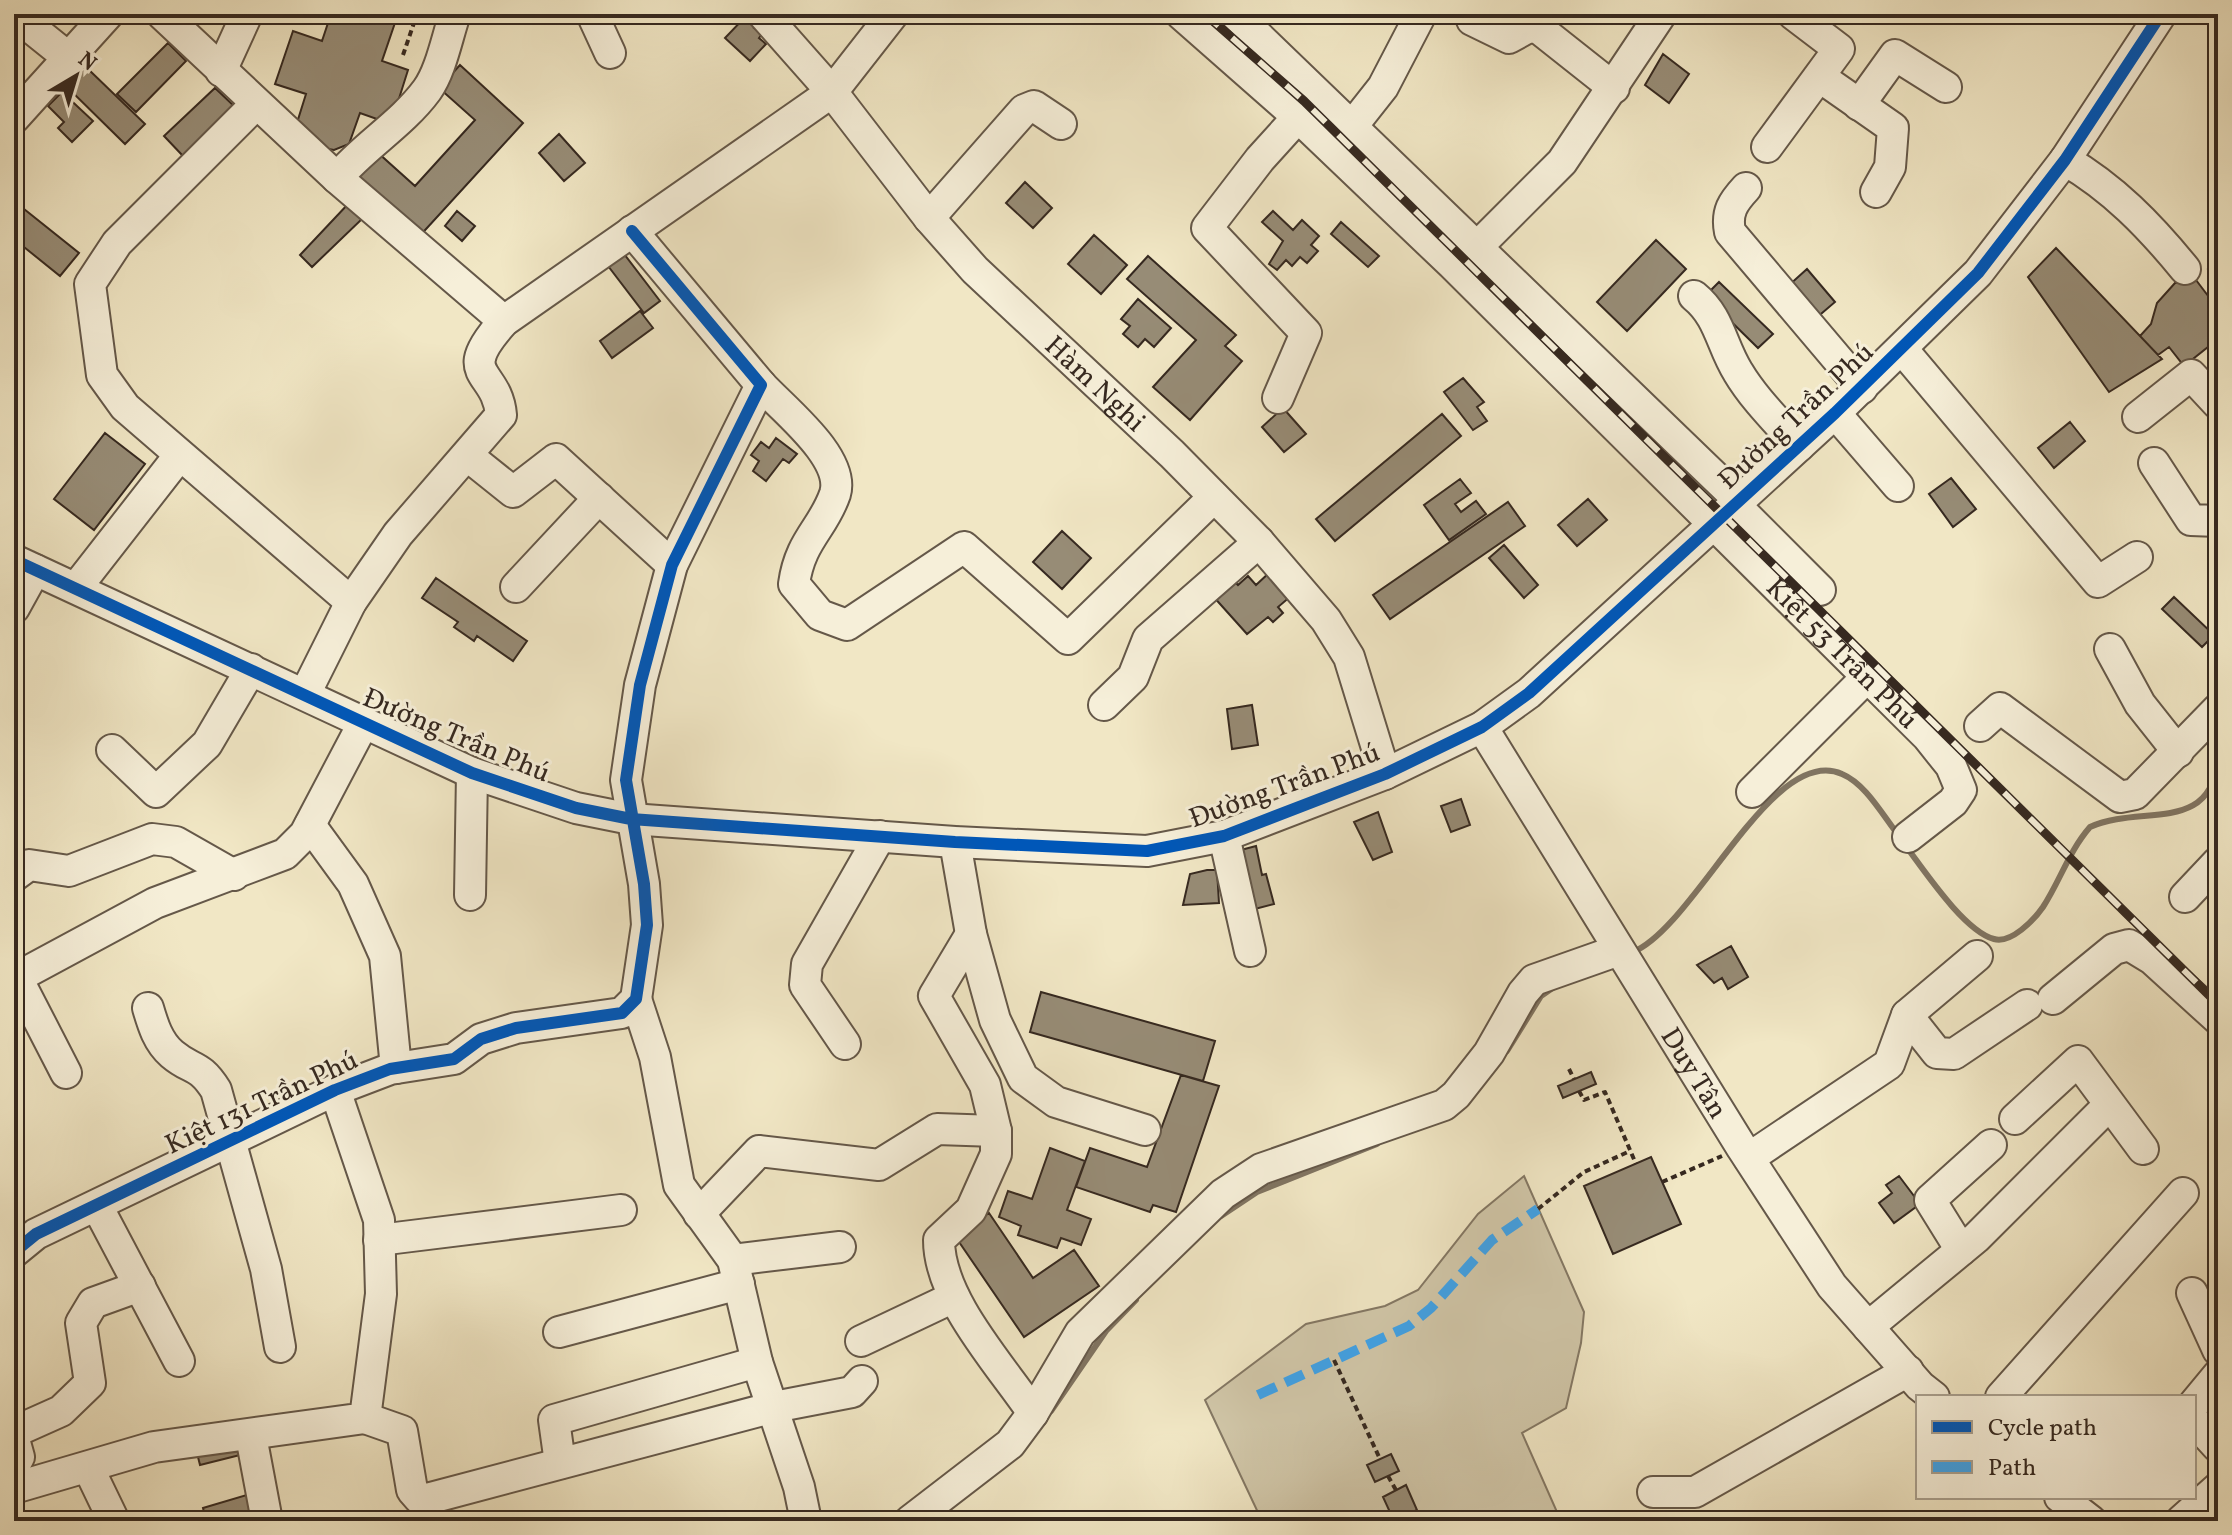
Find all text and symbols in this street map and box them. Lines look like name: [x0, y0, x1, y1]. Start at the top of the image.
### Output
north arrow: [36, 36, 116, 116]
text: N: [71, 45, 103, 79]
street label: Hàm Nghi: [1035, 328, 1153, 442]
street label: Đường Trần Phú: [1710, 334, 1883, 499]
street label: Kiệt 53 Trần Phú: [1756, 570, 1926, 739]
street label: Đường Trần Phú: [356, 679, 556, 793]
street label: Đường Trần Phú: [1184, 734, 1386, 839]
street label: Duy Tân: [1650, 1021, 1736, 1127]
street label: Kiệt 131 Trần Phú: [159, 1041, 365, 1165]
legend: [1916, 1395, 2196, 1499]
text: Cycle path: [1988, 1412, 2097, 1446]
text: Path: [1988, 1452, 2036, 1486]

